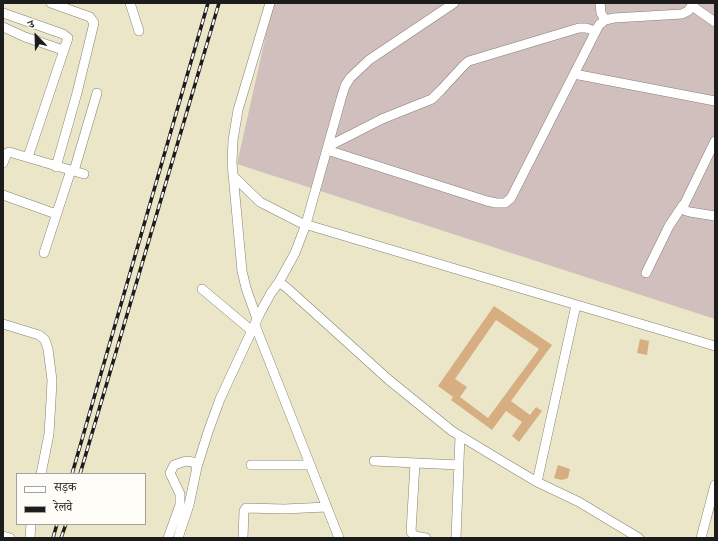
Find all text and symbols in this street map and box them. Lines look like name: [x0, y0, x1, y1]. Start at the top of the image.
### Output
north arrow: [16, 16, 56, 56]
text: उ: [26, 17, 37, 32]
legend: [16, 473, 146, 525]
text: सड़क: [54, 480, 77, 495]
text: रेलवे: [54, 500, 72, 515]

